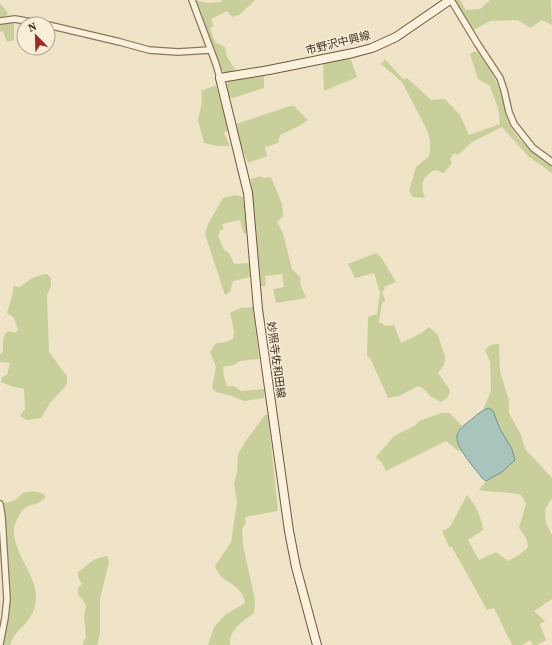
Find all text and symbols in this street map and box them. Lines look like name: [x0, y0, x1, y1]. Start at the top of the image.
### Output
north arrow: [16, 16, 56, 56]
text: N: [26, 19, 39, 36]
street label: 市野沢中興線: [304, 28, 372, 58]
street label: 妙照寺佐和田線: [263, 321, 289, 399]

